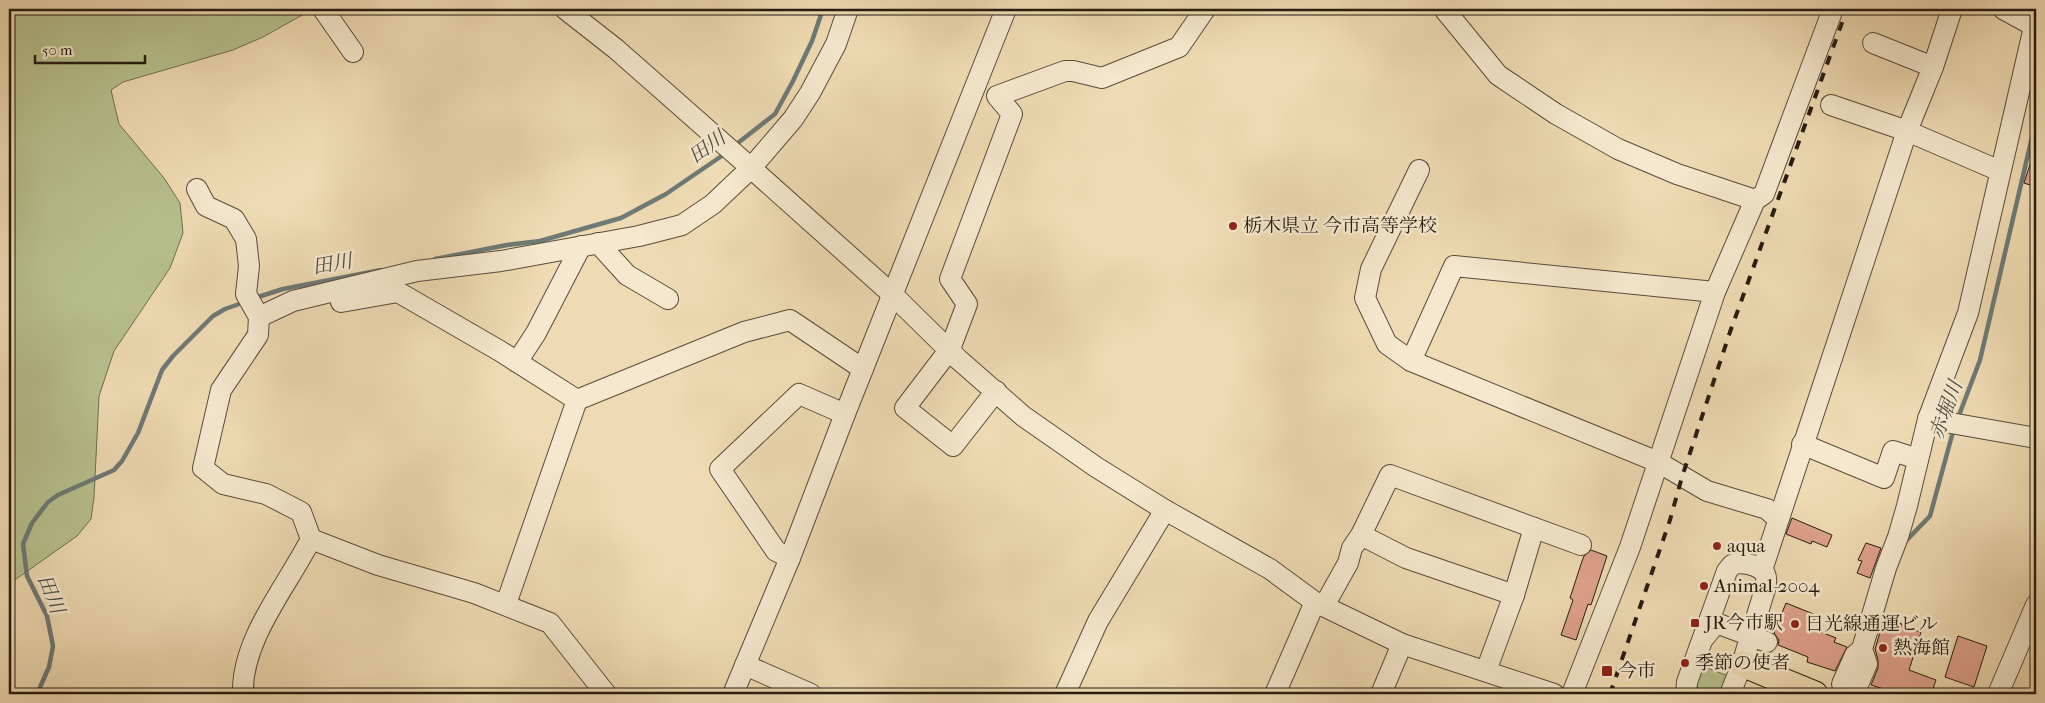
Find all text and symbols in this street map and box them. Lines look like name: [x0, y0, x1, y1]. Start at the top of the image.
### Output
scale bar: [35, 32, 145, 64]
text: 50 m: [42, 41, 73, 59]
water label: 田川: [684, 125, 732, 168]
place label: 栃木県立 今市高等学校: [1243, 215, 1437, 237]
marker: 栃木県立 今市高等学校: [1227, 220, 1239, 232]
water label: 田川: [310, 249, 356, 279]
water label: 赤堀川: [1925, 376, 1968, 442]
place label: aqua: [1727, 535, 1765, 557]
marker: aqua: [1711, 540, 1723, 552]
water label: 田川: [33, 571, 70, 619]
place label: Animal-2004: [1713, 575, 1820, 597]
marker: Animal-2004: [1698, 580, 1710, 592]
place label: JR今市駅: [1703, 612, 1783, 634]
place label: 日光線通運ビル: [1805, 613, 1938, 635]
marker: JR今市駅: [1689, 617, 1701, 629]
marker: 日光線通運ビル: [1789, 618, 1801, 630]
place label: 熱海館: [1893, 637, 1950, 659]
marker: 熱海館: [1877, 642, 1889, 654]
place label: 季節の使者: [1695, 652, 1790, 674]
marker: 季節の使者: [1679, 657, 1691, 669]
place label: 今市: [1618, 660, 1656, 682]
marker: 今市: [1600, 664, 1614, 678]

